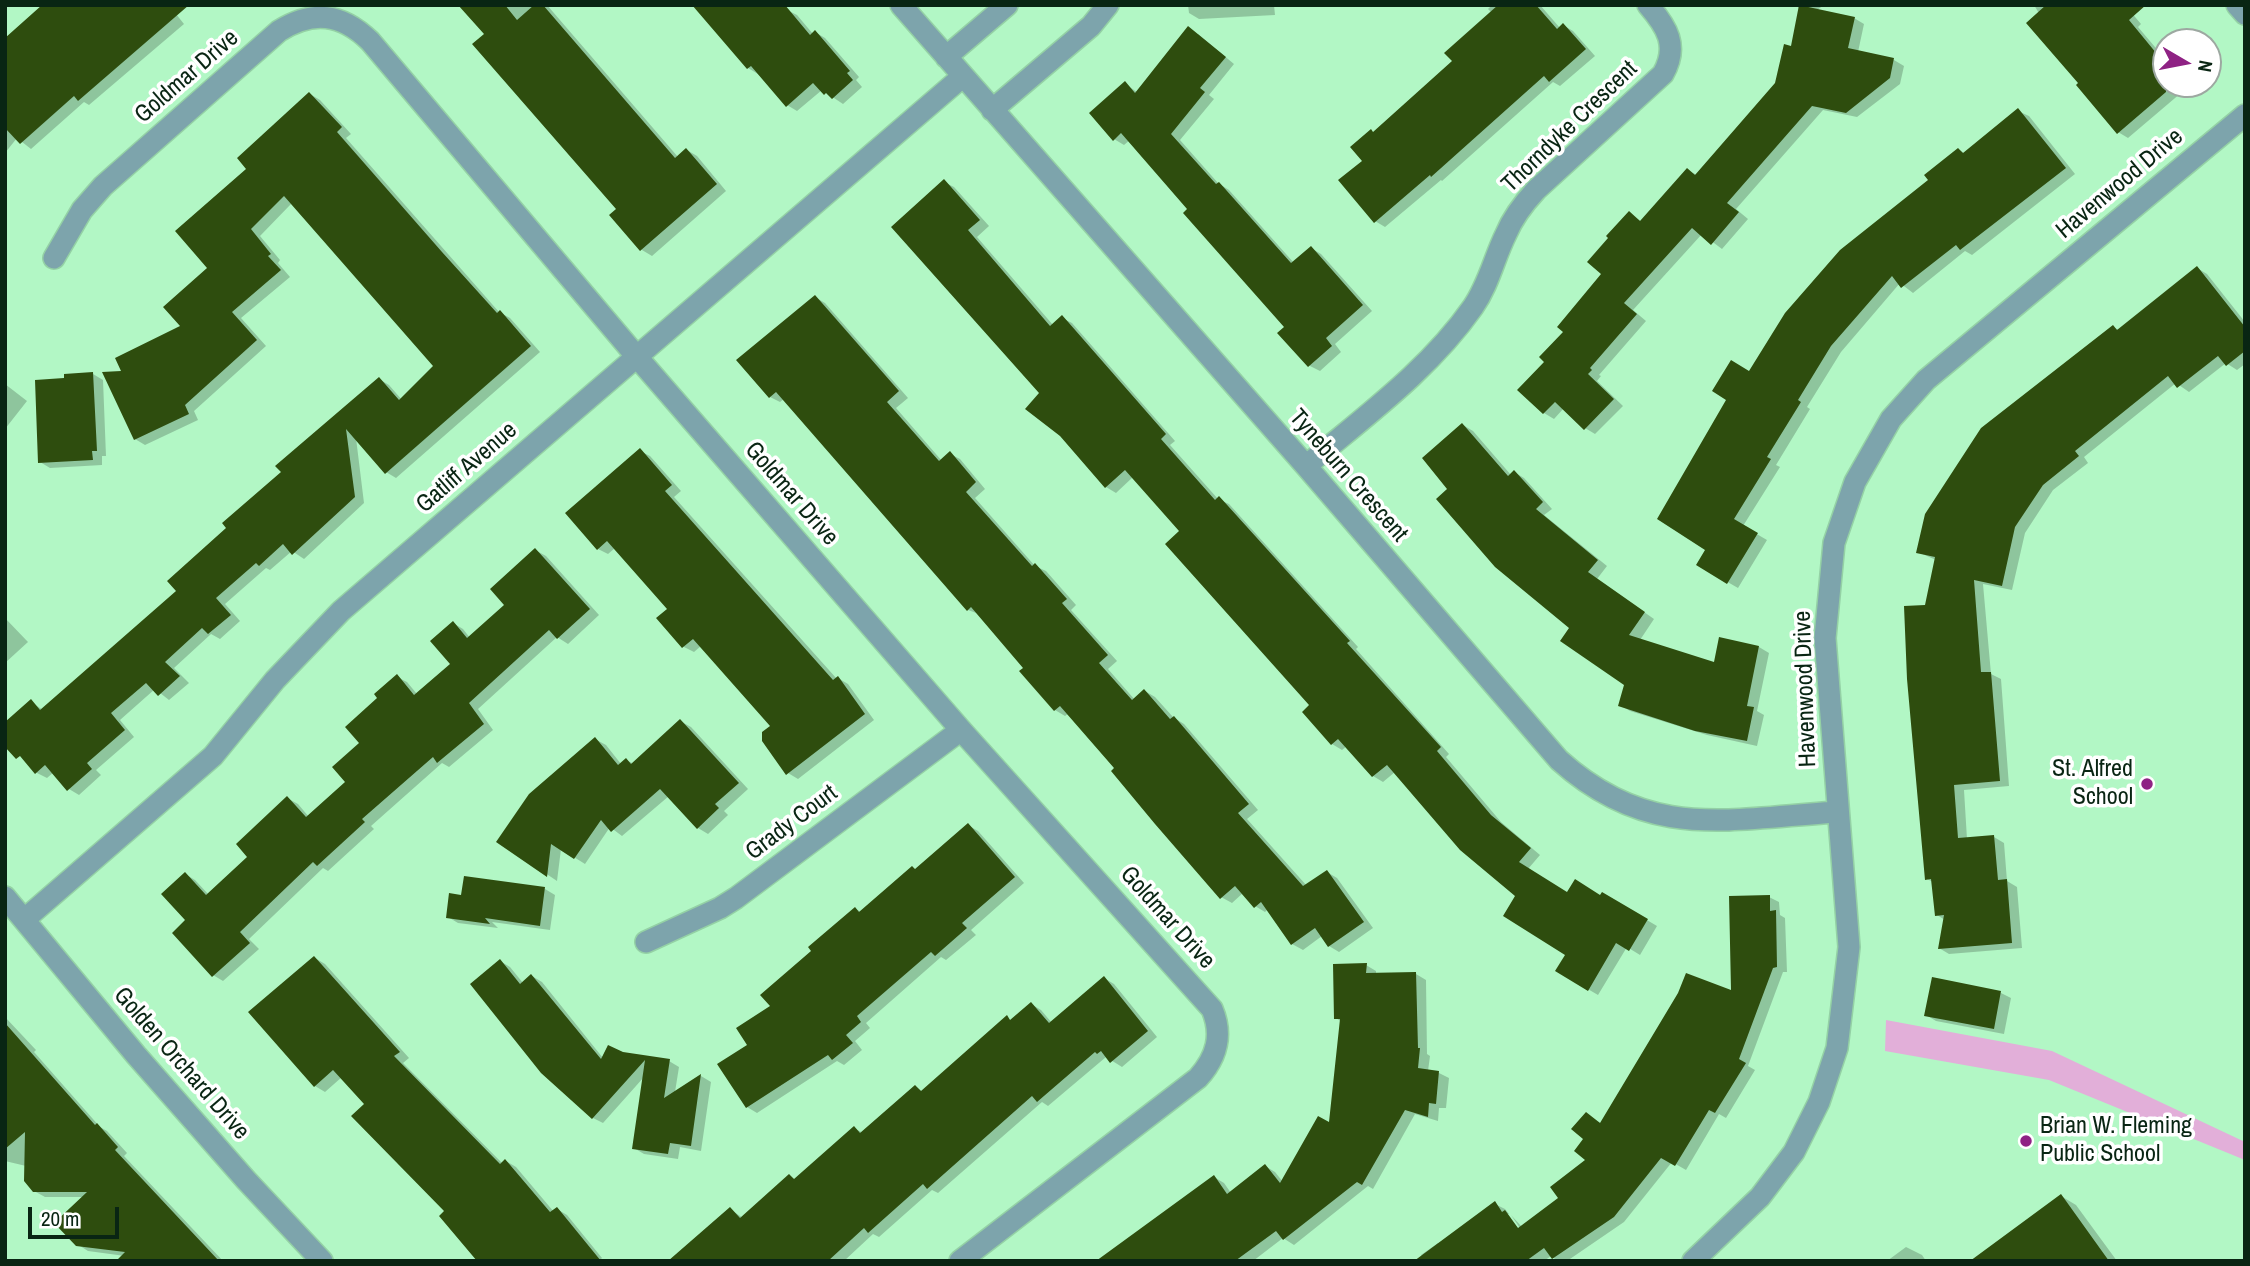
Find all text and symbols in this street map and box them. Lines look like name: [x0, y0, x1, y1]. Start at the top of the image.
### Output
street label: Goldmar Drive: [129, 24, 245, 130]
north arrow: [2152, 28, 2222, 98]
street label: Thorndyke Crescent: [1496, 55, 1644, 199]
text: N: [2192, 59, 2219, 74]
street label: Havenwood Drive: [2051, 123, 2189, 245]
street label: Tyneburn Crescent: [1283, 404, 1413, 548]
street label: Gatliff Avenue: [411, 416, 523, 520]
street label: Goldmar Drive: [738, 436, 844, 552]
street label: Havenwood Drive: [1789, 610, 1823, 768]
place label: St. Alfred School: [2052, 756, 2133, 812]
marker: St. Alfred School: [2139, 776, 2155, 792]
street label: Grady Court: [741, 779, 843, 867]
street label: Goldmar Drive: [1113, 861, 1221, 975]
street label: Golden Orchard Drive: [107, 982, 255, 1146]
place label: Brian W. Fleming Public School: [2040, 1113, 2192, 1169]
marker: Brian W. Fleming Public School: [2018, 1133, 2034, 1149]
scale bar: [32, 1192, 122, 1236]
text: 20 m: [41, 1204, 79, 1233]

